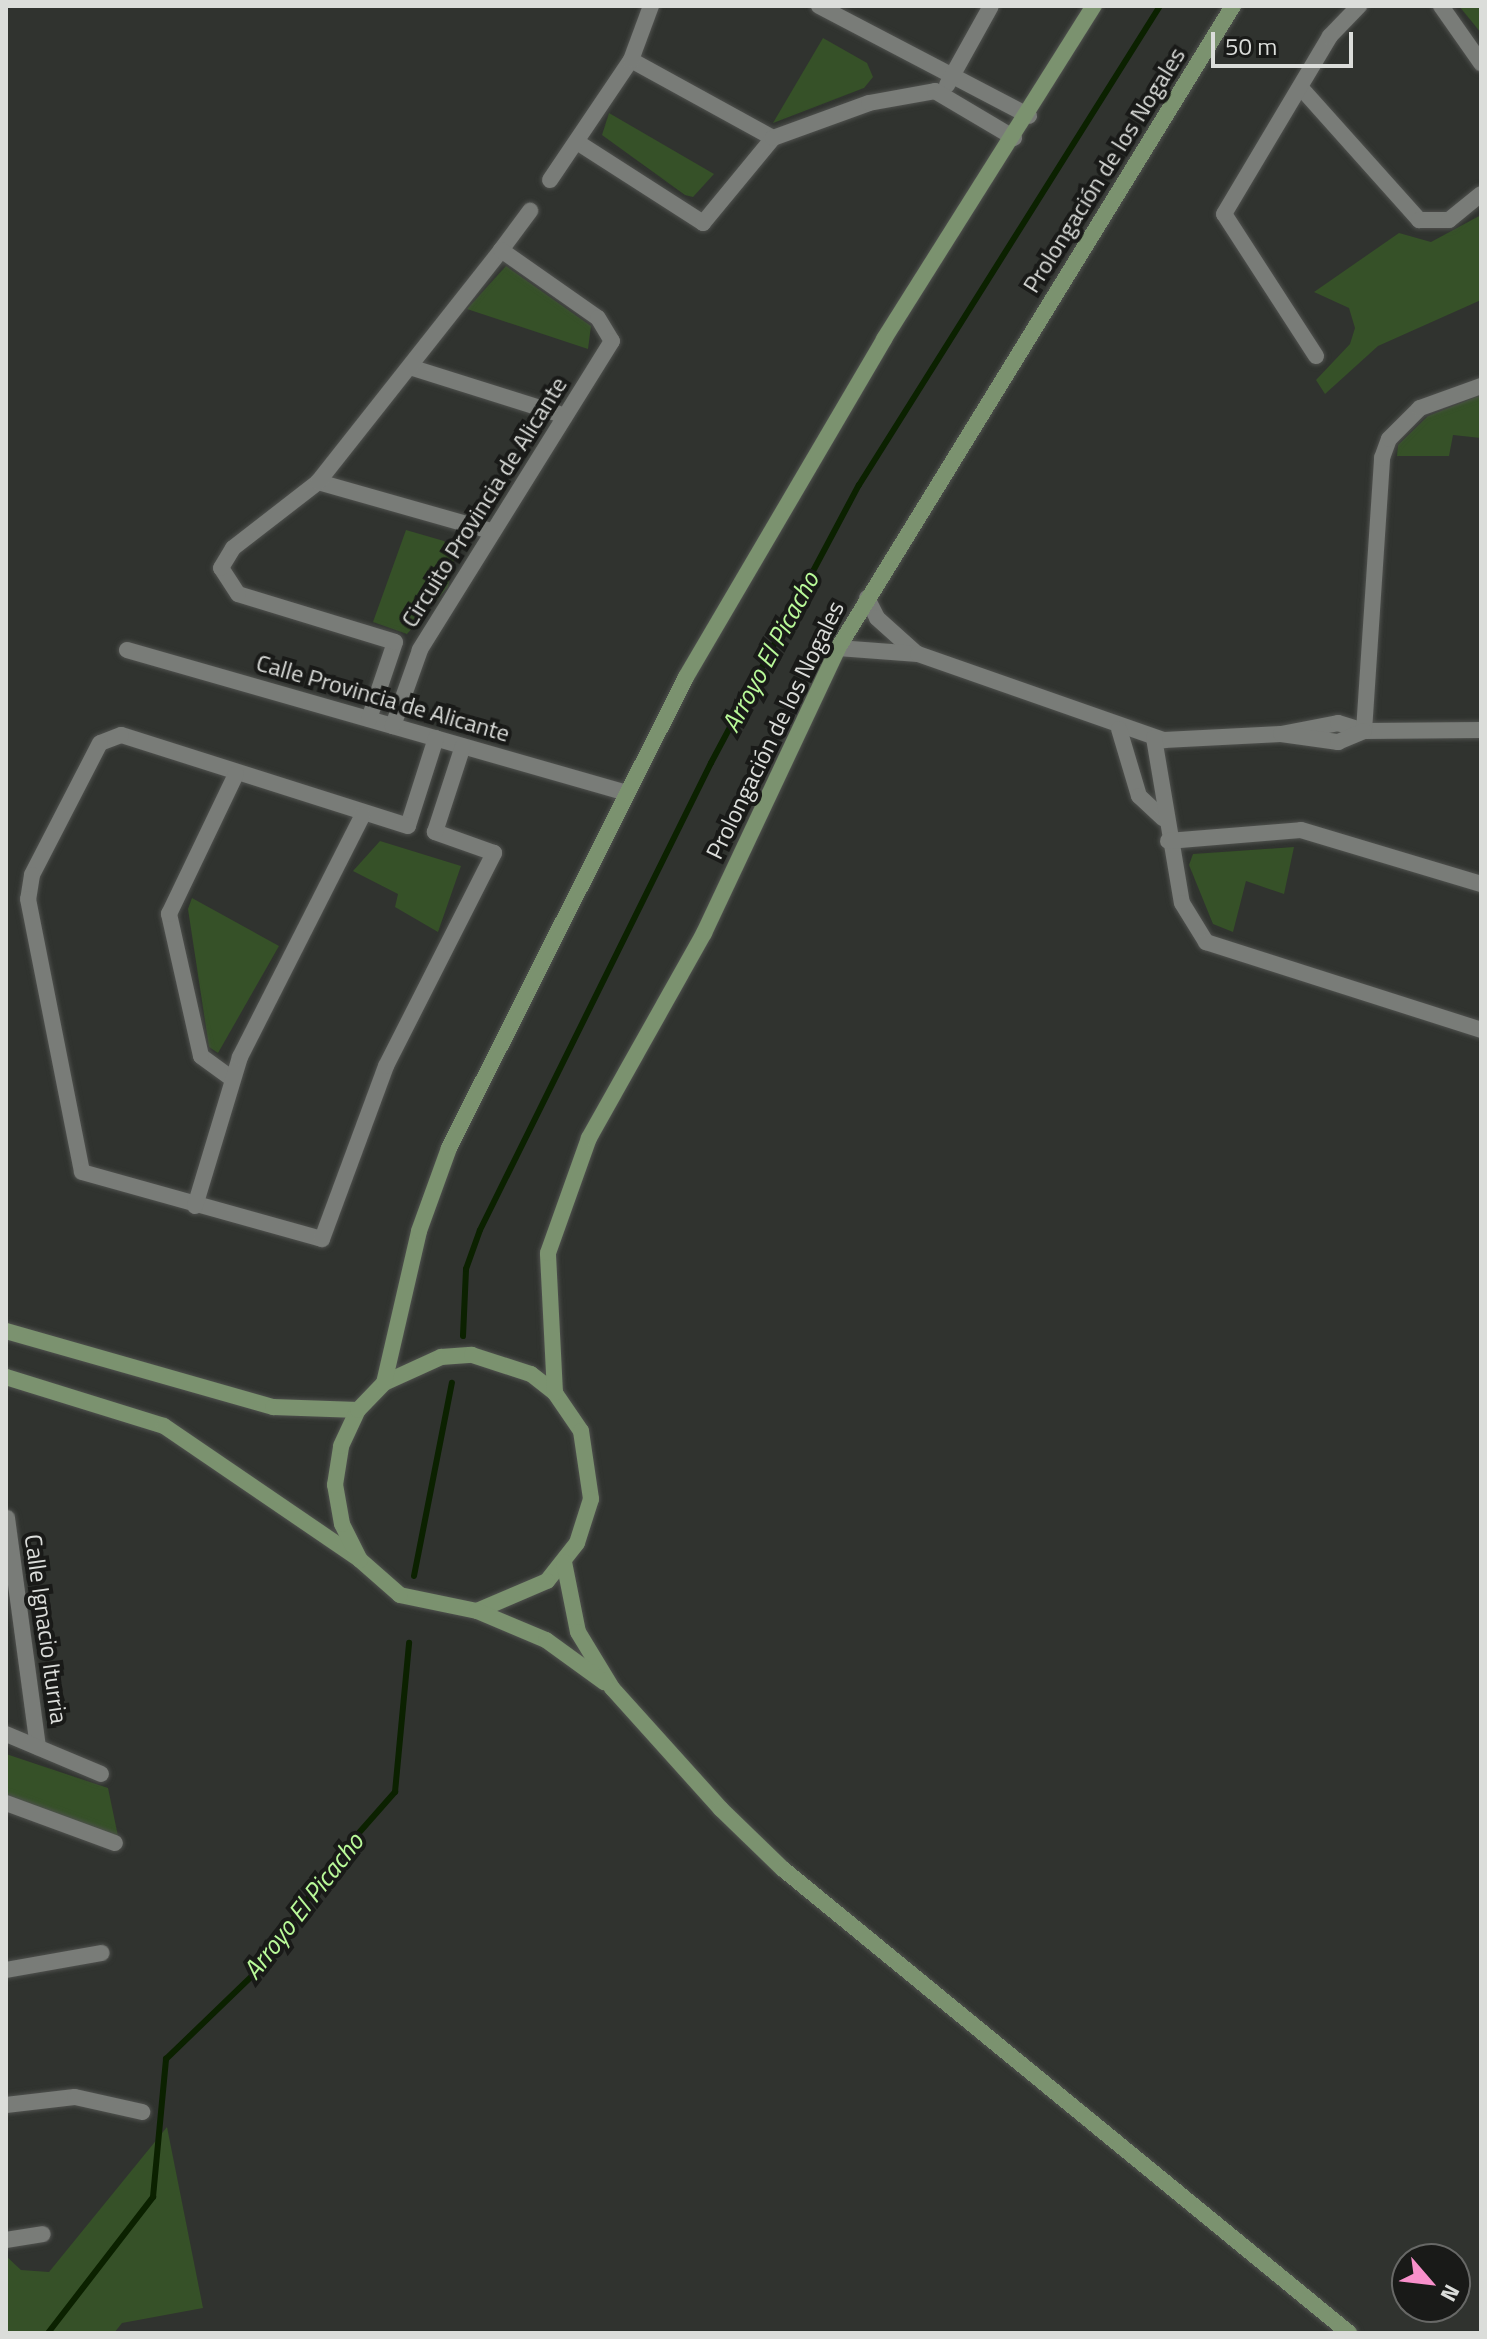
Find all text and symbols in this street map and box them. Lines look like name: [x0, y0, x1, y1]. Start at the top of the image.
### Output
scale bar: [1215, 16, 1357, 66]
text: 50 m: [1225, 28, 1277, 64]
street label: Prolongación de los Nogales: [1017, 42, 1191, 298]
street label: Circuito Provincia de Alicante: [395, 372, 573, 632]
water label: Arroyo El Picacho: [715, 567, 825, 737]
street label: Prolongación de los Nogales: [700, 596, 850, 864]
street label: Calle Provincia de Alicante: [253, 648, 513, 748]
street label: Calle Ignacio Iturria: [18, 1532, 74, 1726]
water label: Arroyo El Picacho: [236, 1827, 370, 1985]
north arrow: [1391, 2243, 1471, 2323]
text: N: [1432, 2279, 1469, 2308]

